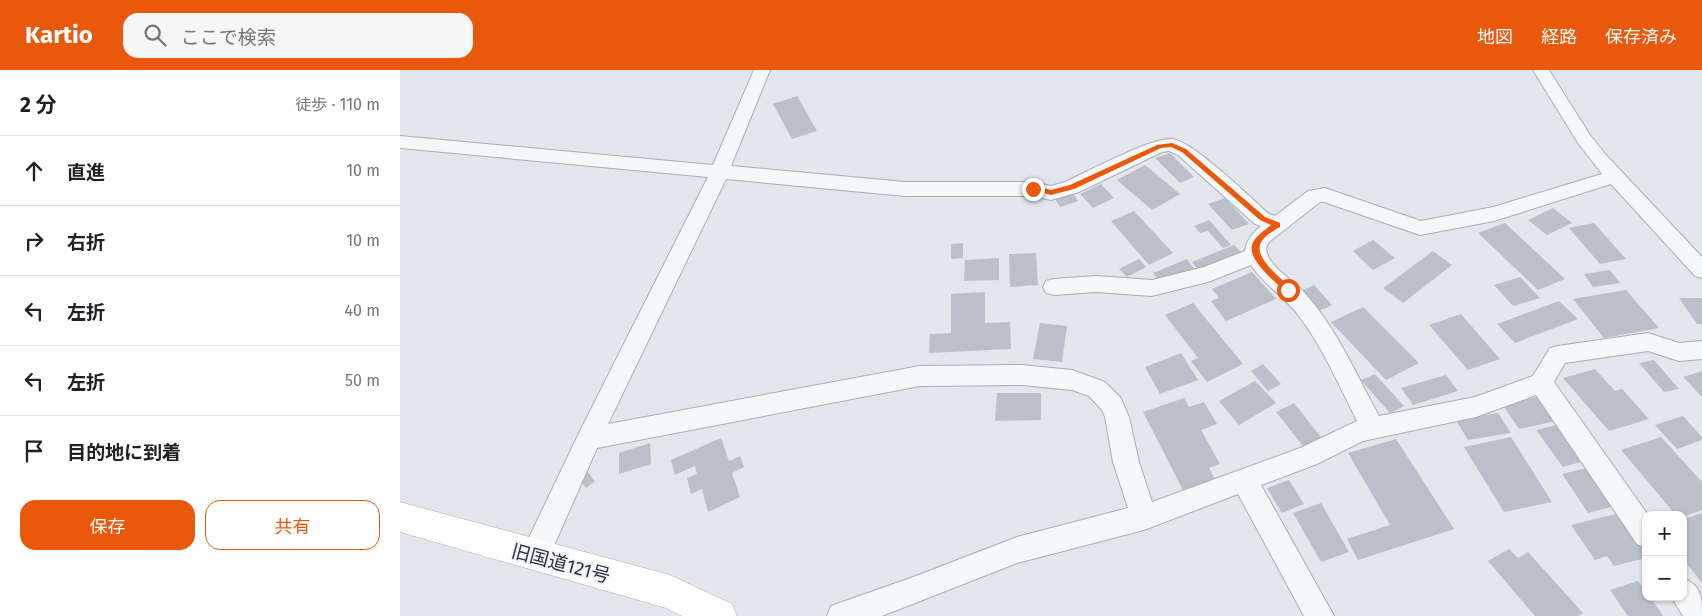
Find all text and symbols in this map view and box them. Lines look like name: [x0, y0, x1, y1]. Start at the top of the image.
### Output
search box: [123, 13, 473, 58]
text: Kartio: [25, 21, 93, 49]
icon: search: [141, 21, 169, 49]
text: ここで検索: [181, 26, 276, 49]
text: 地図: [1477, 26, 1513, 48]
text: 経路: [1541, 26, 1577, 48]
text: 保存済み: [1605, 26, 1677, 48]
text: 2 分: [20, 92, 57, 118]
text: 徒歩 · 110 m: [295, 95, 380, 114]
icon: ahead: [20, 157, 48, 185]
text: 直進: [67, 161, 105, 184]
text: 10 m: [346, 161, 380, 180]
route end: [1022, 178, 1045, 201]
icon: right: [20, 227, 48, 255]
text: 右折: [67, 231, 105, 254]
text: 10 m: [346, 231, 380, 250]
route start: [1277, 279, 1300, 302]
icon: left: [20, 297, 48, 325]
text: 左折: [67, 301, 105, 324]
text: 40 m: [345, 301, 380, 320]
icon: left: [20, 367, 48, 395]
text: 左折: [67, 371, 105, 394]
text: 50 m: [345, 371, 380, 390]
icon: arrive: [20, 437, 48, 465]
text: 目的地に到着: [67, 441, 181, 464]
button: 保存: [20, 500, 195, 550]
button: 共有: [205, 500, 380, 550]
map controls: [1642, 511, 1687, 601]
button: +: [1642, 511, 1687, 556]
street label: 旧国道121号: [509, 539, 613, 588]
button: −: [1642, 556, 1687, 601]

